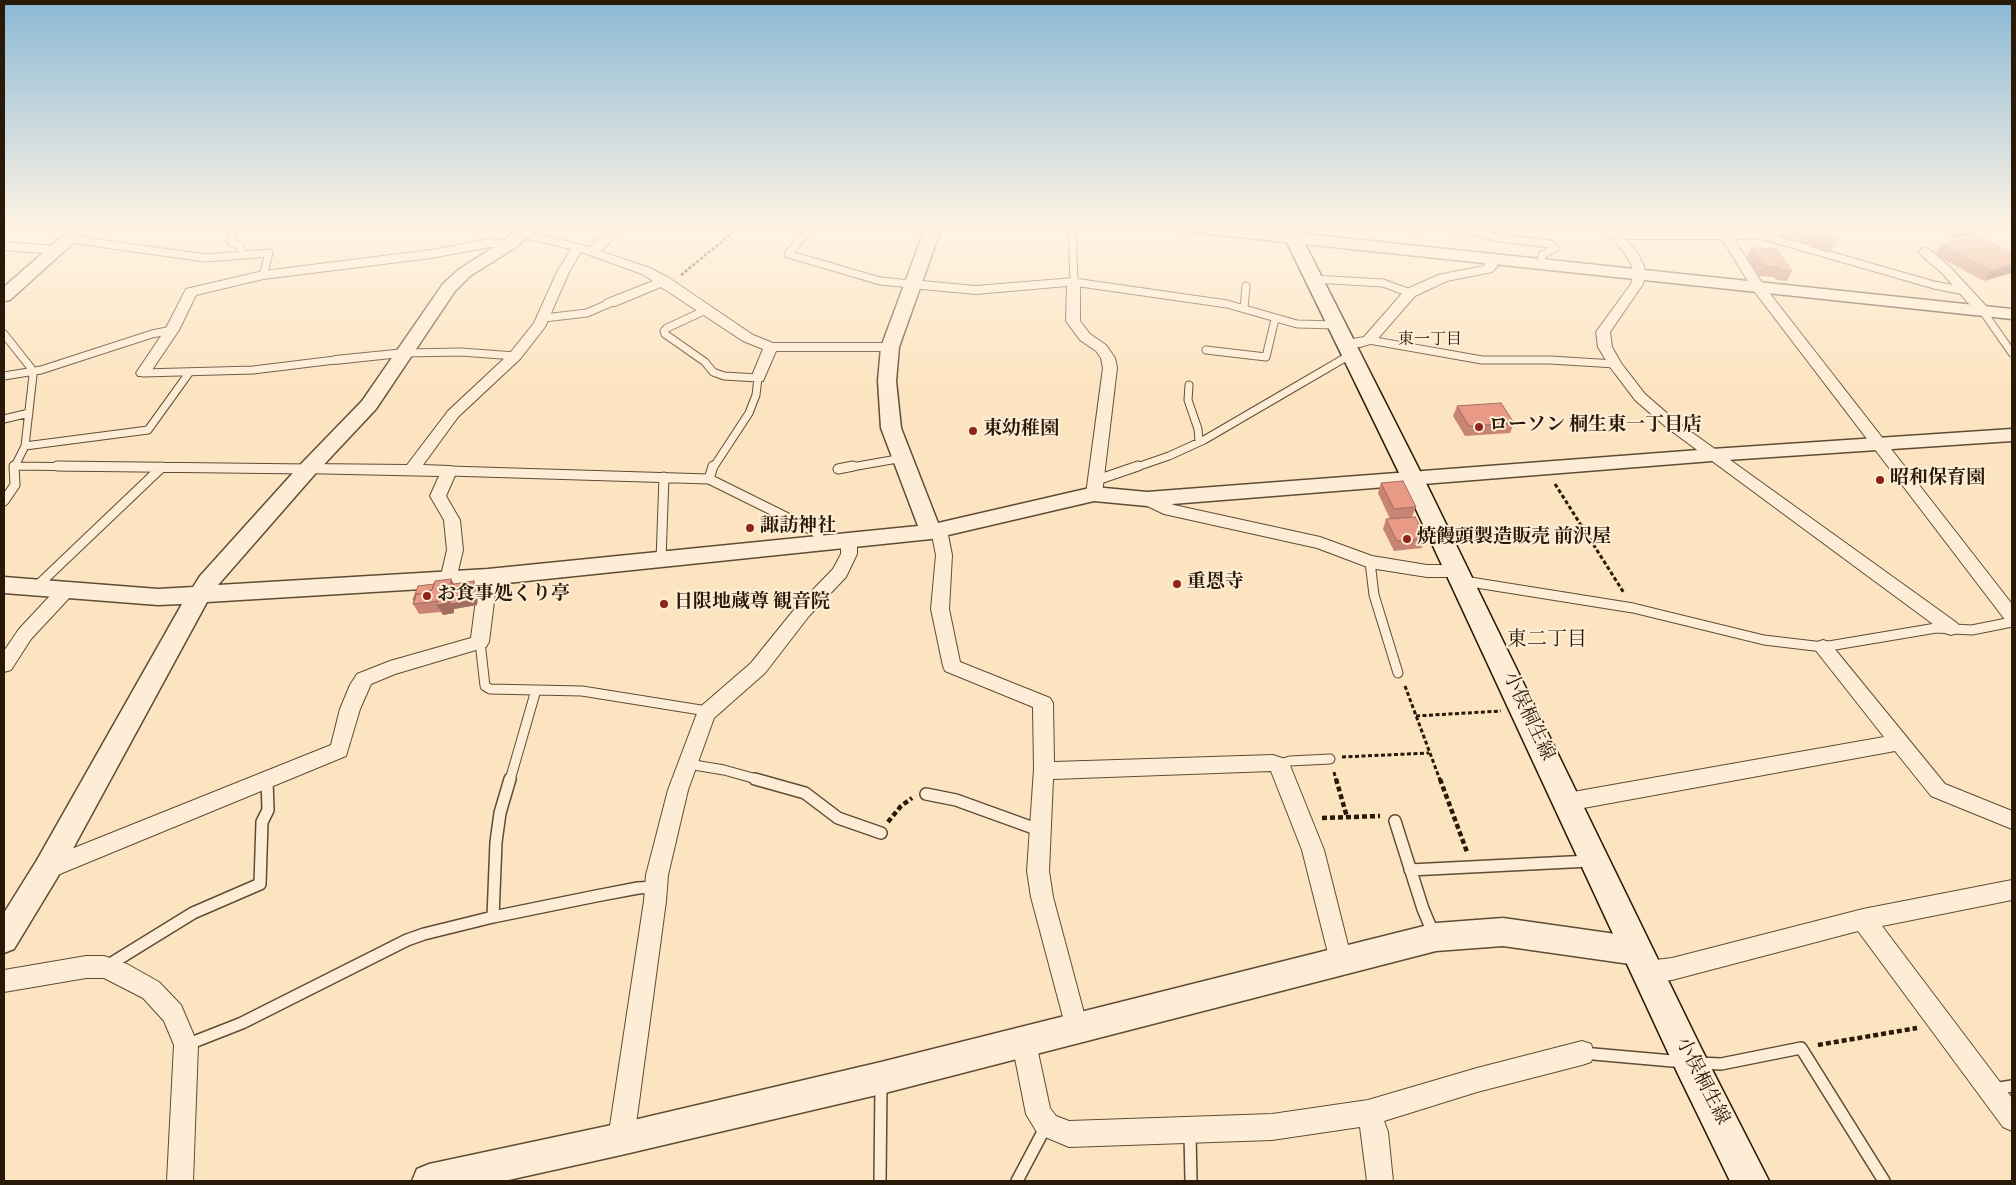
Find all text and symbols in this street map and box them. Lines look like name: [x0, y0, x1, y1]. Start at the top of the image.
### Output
district label: 東一丁目: [1398, 331, 1462, 351]
place label: ローソン 桐生東一丁目店: [1489, 416, 1702, 438]
place label: 東幼稚園: [983, 420, 1059, 442]
marker: ローソン 桐生東一丁目店: [1473, 421, 1485, 433]
marker: 東幼稚園: [967, 425, 979, 437]
place label: 昭和保育園: [1890, 469, 1985, 491]
marker: 昭和保育園: [1874, 474, 1886, 486]
place label: 諏訪神社: [760, 517, 836, 539]
marker: 諏訪神社: [744, 522, 756, 534]
place label: 焼饅頭製造販売 前沢屋: [1417, 528, 1611, 550]
marker: 焼饅頭製造販売 前沢屋: [1401, 533, 1413, 545]
place label: 重恩寺: [1187, 573, 1244, 595]
marker: 重恩寺: [1171, 578, 1183, 590]
place label: お食事処くり亭: [437, 585, 570, 607]
marker: お食事処くり亭: [421, 590, 433, 602]
place label: 日限地蔵尊 観音院: [674, 593, 830, 615]
marker: 日限地蔵尊 観音院: [658, 598, 670, 610]
district label: 東二丁目: [1507, 630, 1587, 654]
street label: 小俣桐生線: [1497, 669, 1557, 765]
street label: 小俣桐生線: [1669, 1035, 1733, 1129]

